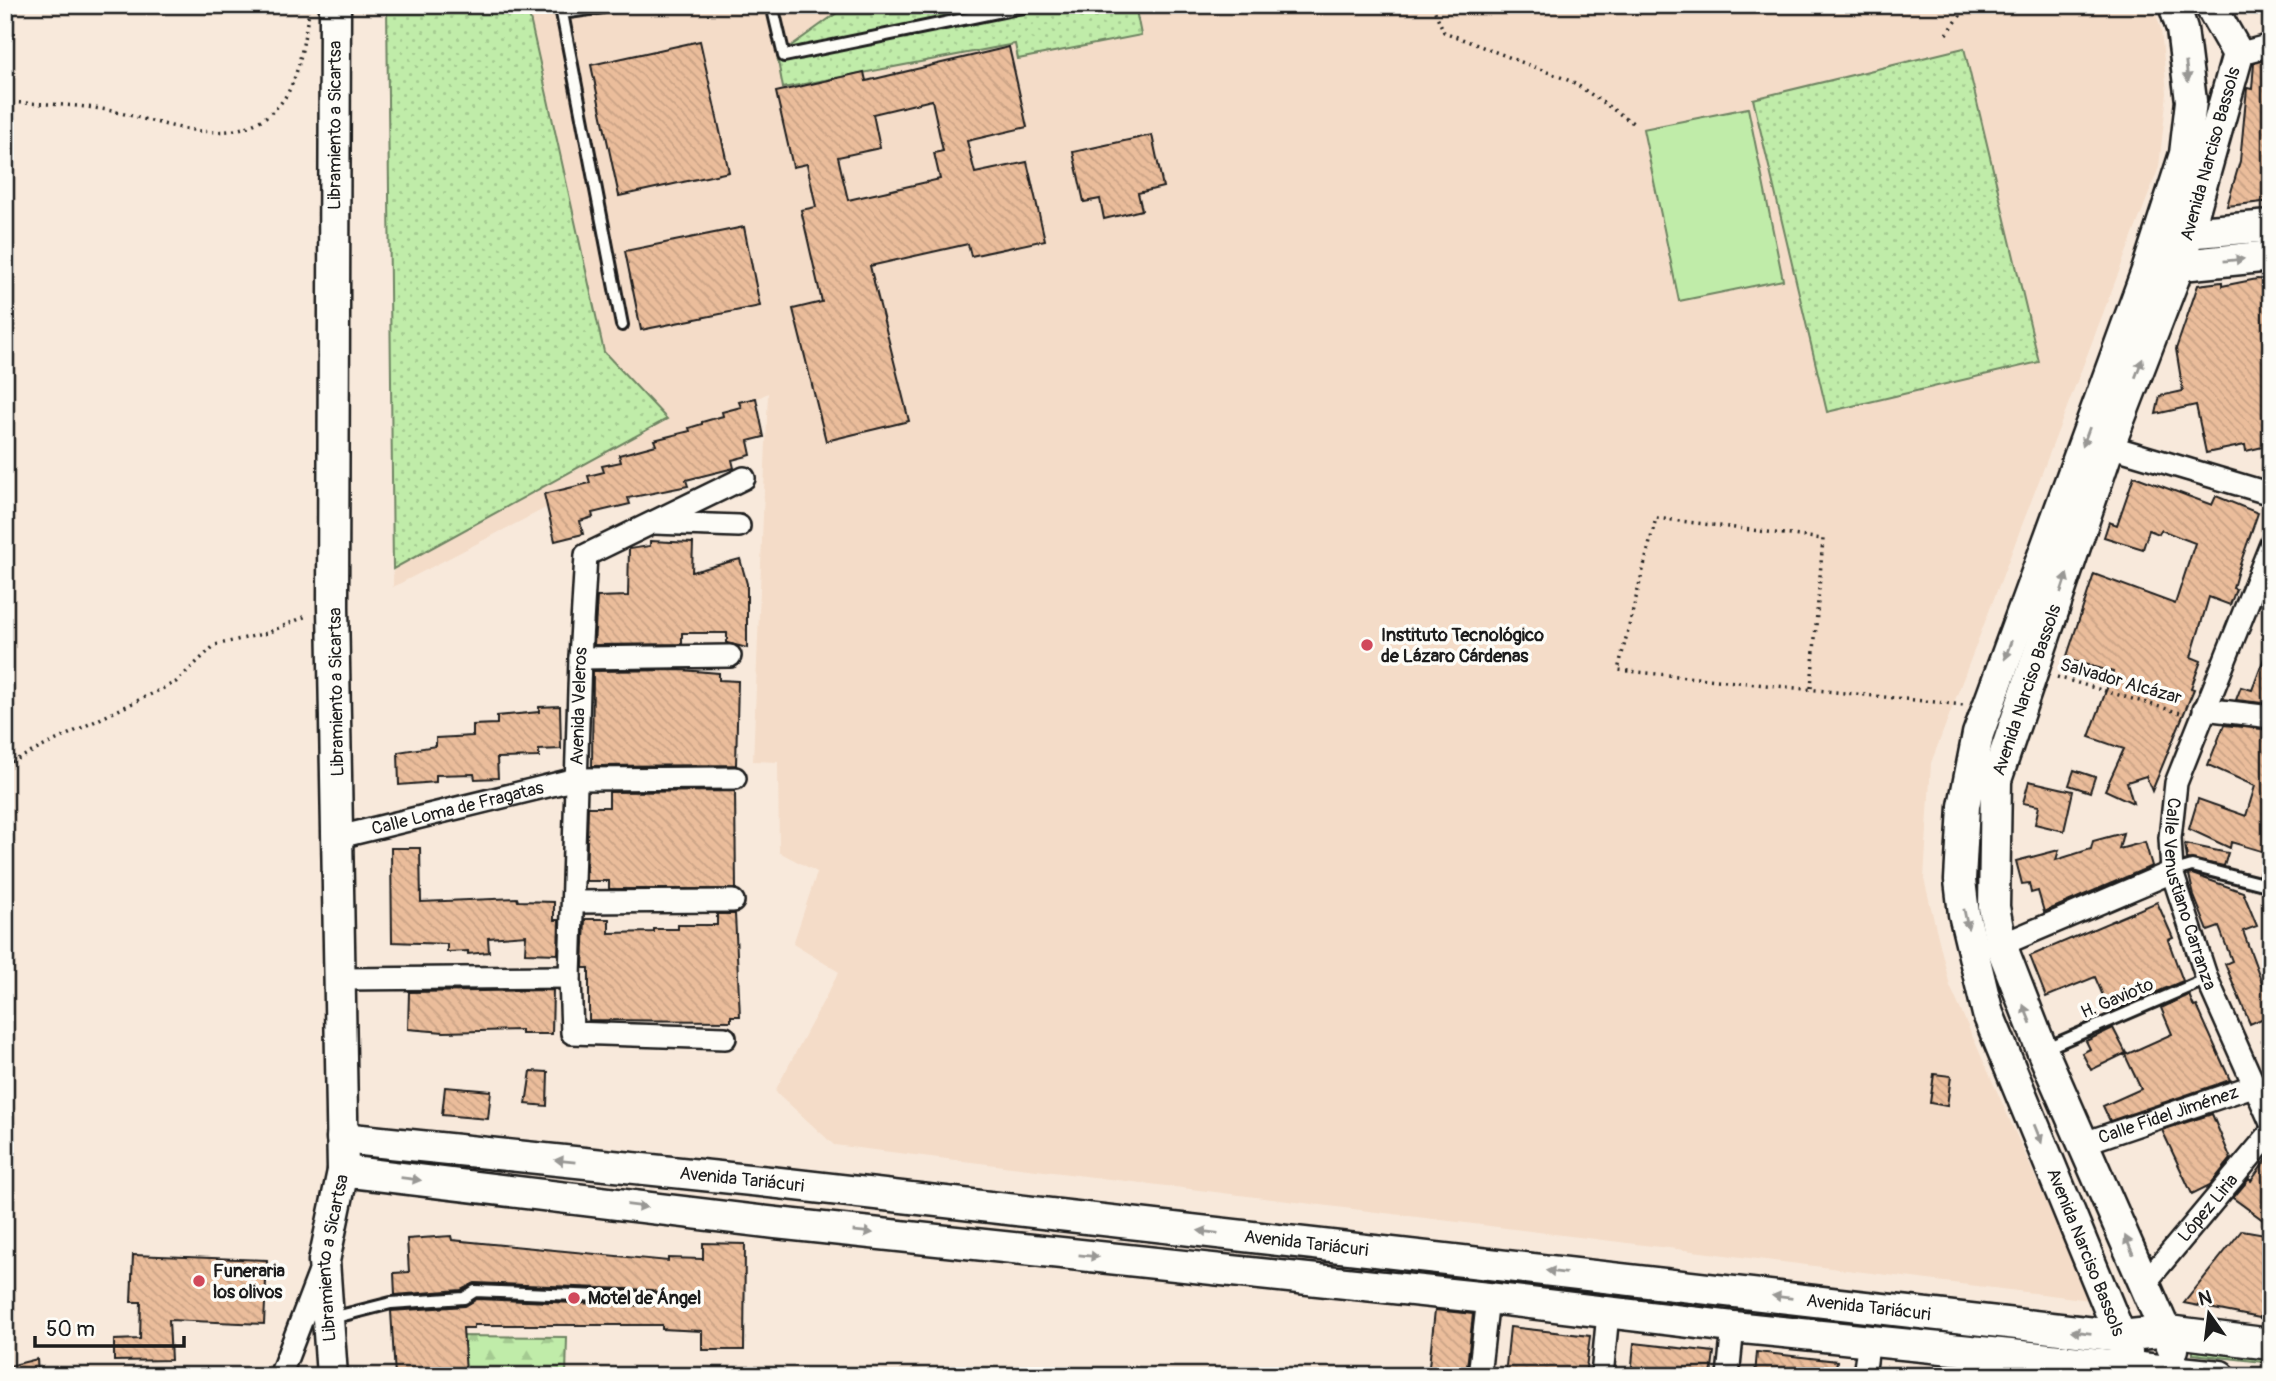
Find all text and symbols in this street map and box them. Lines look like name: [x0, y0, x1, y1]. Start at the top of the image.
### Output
street label: Libramiento a Sicartsa: [323, 41, 347, 210]
one-way arrow: [2182, 61, 2193, 83]
street label: Avenida Narciso Bassols: [2175, 64, 2246, 243]
one-way arrow: [2223, 254, 2245, 265]
one-way arrow: [2134, 357, 2145, 378]
one-way arrow: [2081, 426, 2092, 447]
one-way arrow: [2059, 572, 2070, 593]
street label: Avenida Narciso Bassols: [1987, 601, 2067, 779]
street label: Libramiento a Sicartsa: [324, 607, 349, 777]
place label: Instituto Tecnológico de Lázaro Cárdenas: [1381, 624, 1544, 668]
marker: Instituto Tecnológico de Lázaro Cárdenas: [1359, 637, 1375, 653]
one-way arrow: [2003, 640, 2014, 661]
street label: Avenida Veleros: [566, 646, 593, 766]
street label: Salvador Alcázar: [2057, 653, 2185, 710]
street label: Calle Loma de Fragatas: [369, 776, 546, 841]
street label: Calle Venustiano Carranza: [2158, 796, 2221, 994]
one-way arrow: [1960, 909, 1971, 931]
street label: H. Gavioto: [2077, 973, 2157, 1024]
one-way arrow: [2022, 1003, 2033, 1024]
street label: Calle Fidel Jiménez: [2095, 1081, 2242, 1149]
one-way arrow: [2033, 1124, 2044, 1145]
one-way arrow: [554, 1155, 576, 1166]
street label: Avenida Tariácuri: [678, 1162, 805, 1198]
street label: Avenida Narciso Bassols: [2041, 1165, 2130, 1340]
street label: López Liria: [2173, 1169, 2243, 1247]
street label: Libramiento a Sicartsa: [313, 1172, 354, 1342]
one-way arrow: [400, 1173, 422, 1184]
one-way arrow: [626, 1201, 648, 1212]
street label: Avenida Tariácuri: [1243, 1225, 1370, 1262]
one-way arrow: [1197, 1226, 1219, 1237]
one-way arrow: [852, 1227, 874, 1238]
one-way arrow: [2123, 1234, 2134, 1255]
one-way arrow: [1078, 1250, 1100, 1261]
place label: Funeraria los olivos: [213, 1260, 285, 1304]
one-way arrow: [1545, 1266, 1567, 1277]
marker: Funeraria los olivos: [191, 1273, 207, 1289]
north arrow: [2174, 1280, 2244, 1350]
text: N: [2196, 1285, 2214, 1312]
place label: Motel de Ángel: [588, 1287, 701, 1310]
street label: Avenida Tariácuri: [1805, 1289, 1932, 1326]
marker: Motel de Ángel: [566, 1290, 582, 1306]
one-way arrow: [1771, 1292, 1793, 1303]
scale bar: [35, 1304, 184, 1348]
text: 50 m: [46, 1316, 95, 1343]
one-way arrow: [2070, 1326, 2092, 1337]

